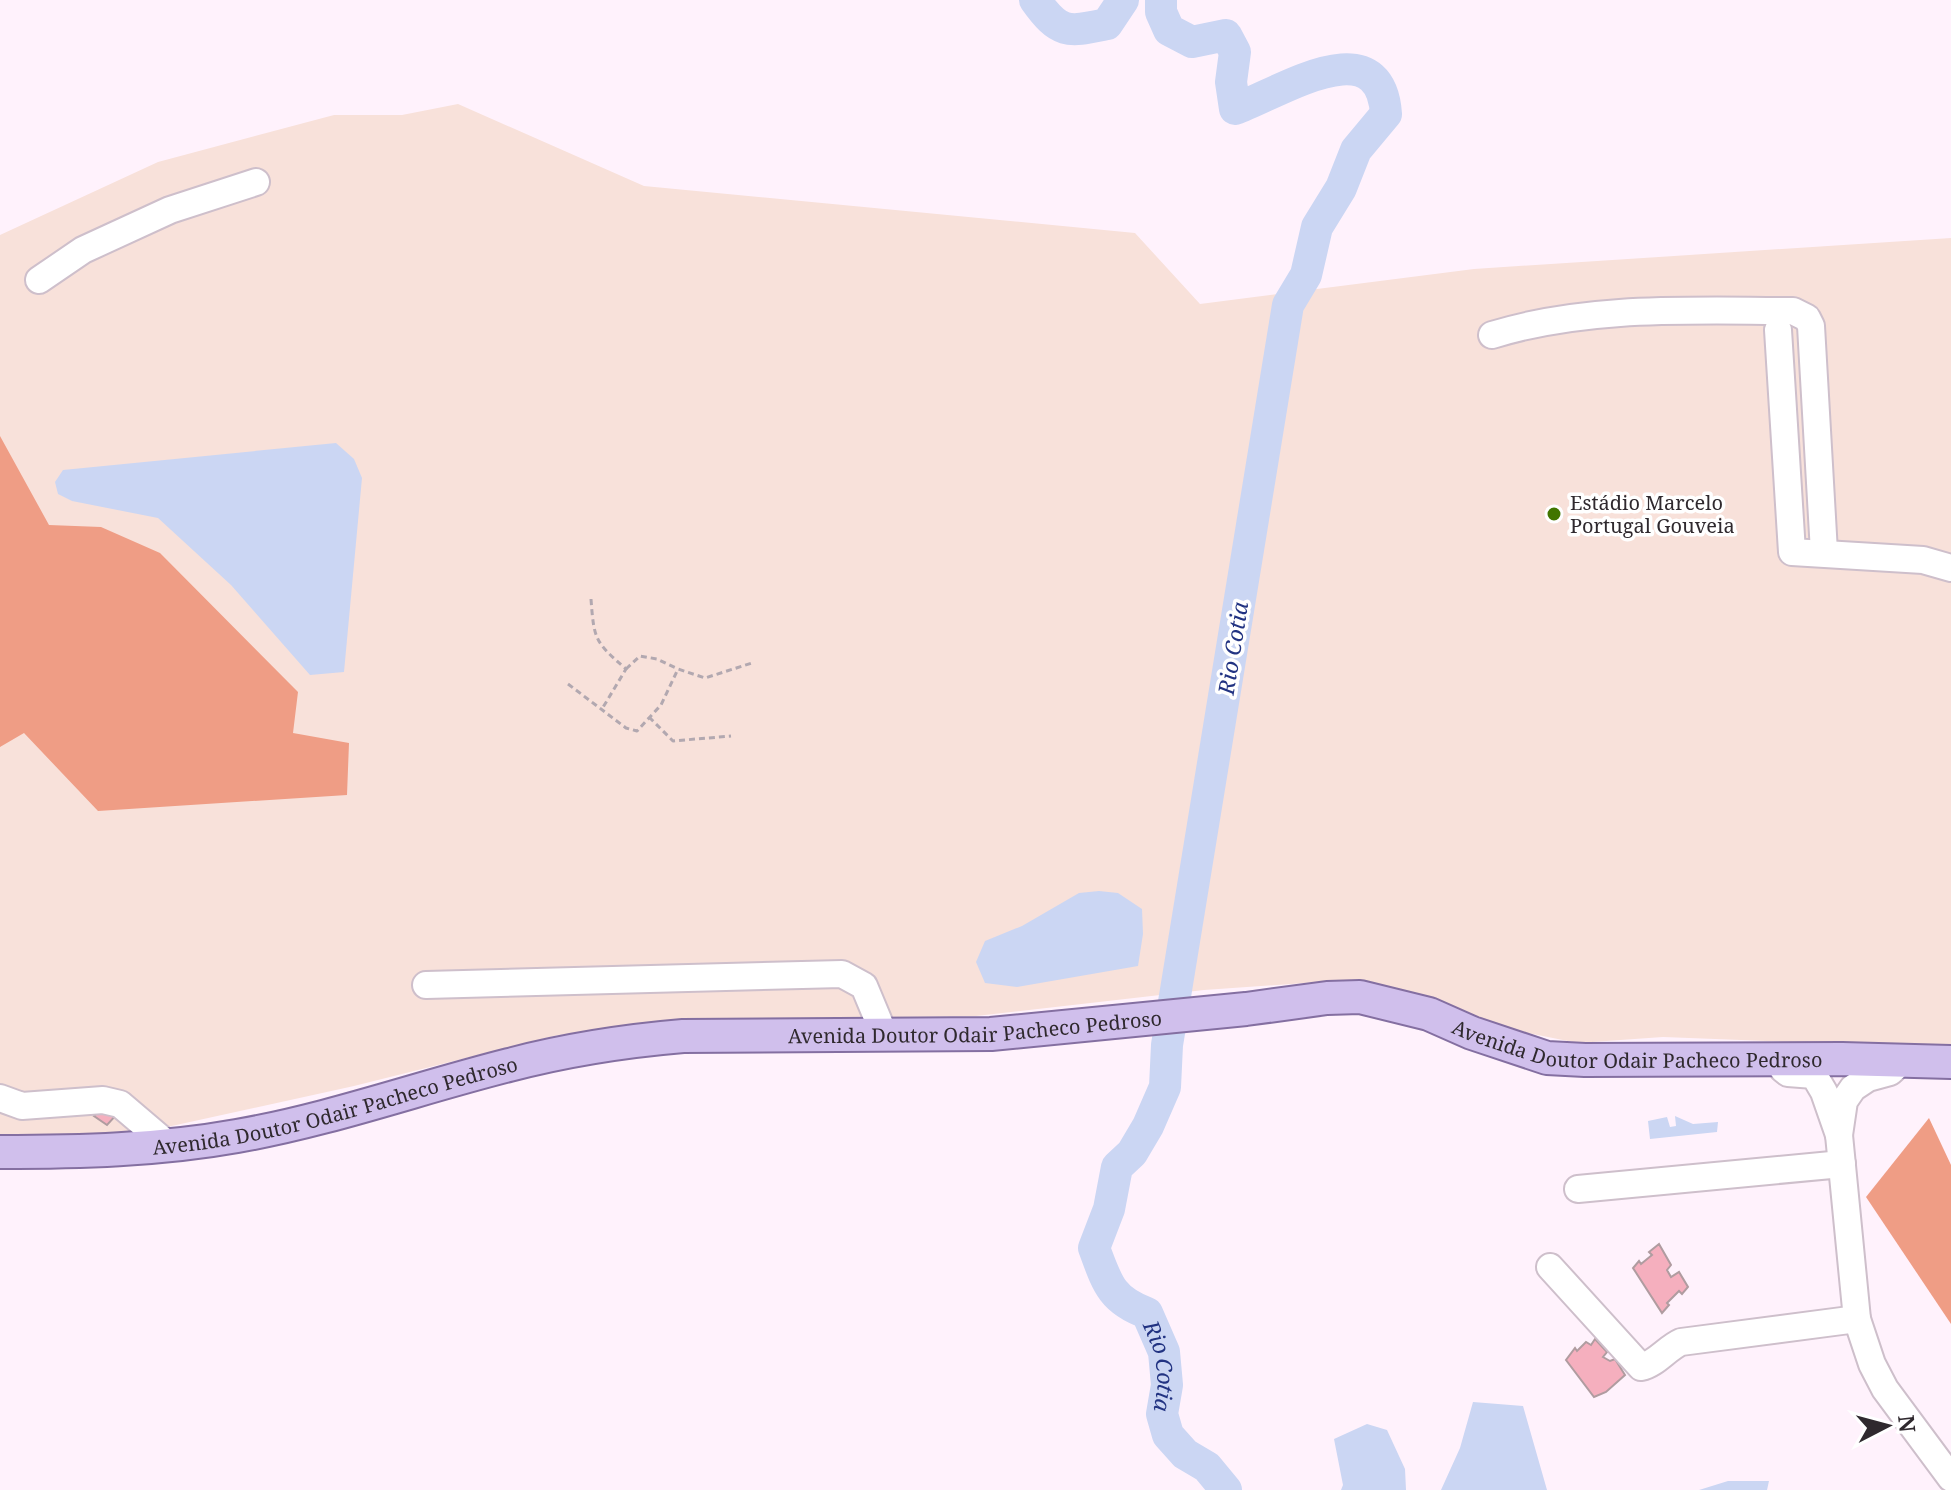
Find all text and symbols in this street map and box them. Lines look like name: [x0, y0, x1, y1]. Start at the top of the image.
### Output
place label: Estádio Marcelo Portugal Gouveia: [1570, 489, 1735, 539]
marker: Estádio Marcelo Portugal Gouveia: [1545, 505, 1563, 523]
water label: Rio Cotia: [1210, 599, 1254, 698]
street label: Avenida Doutor Odair Pacheco Pedroso: [788, 1004, 1163, 1049]
street label: Avenida Doutor Odair Pacheco Pedroso: [1448, 1013, 1822, 1074]
street label: Avenida Doutor Odair Pacheco Pedroso: [151, 1050, 520, 1160]
water label: Rio Cotia: [1137, 1315, 1182, 1415]
north arrow: [1847, 1386, 1927, 1466]
text: N: [1892, 1414, 1924, 1434]

